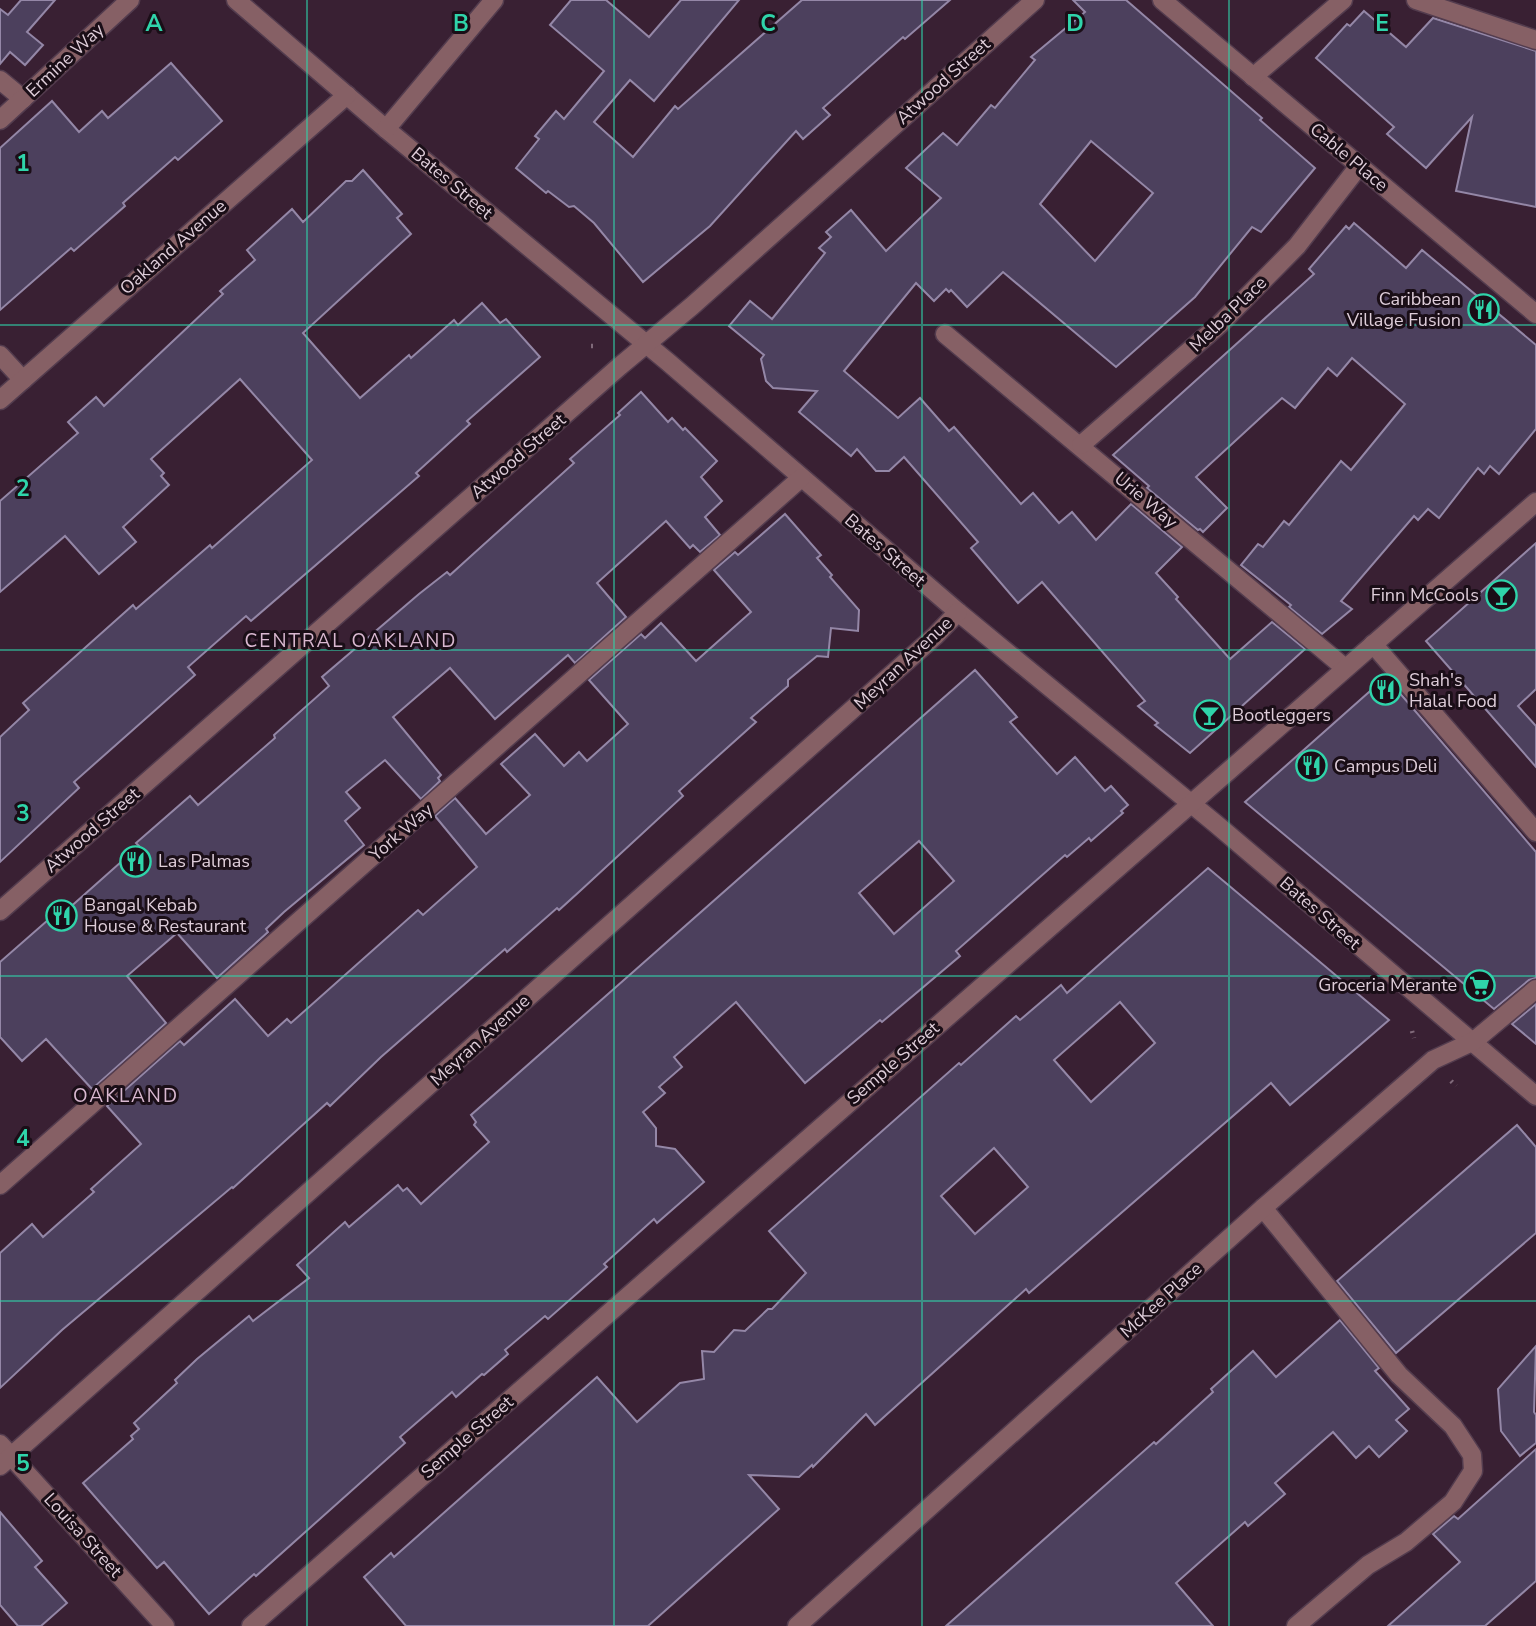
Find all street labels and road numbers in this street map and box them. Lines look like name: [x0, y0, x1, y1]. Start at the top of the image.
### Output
street label: Ermine Way: [21, 17, 110, 102]
street label: Atwood Street: [891, 32, 996, 130]
street label: Cable Place: [1305, 117, 1393, 197]
street label: Bates Street: [406, 142, 499, 225]
street label: Oakland Avenue: [115, 194, 231, 300]
street label: Melba Place: [1184, 271, 1272, 357]
street label: Atwood Street: [465, 408, 571, 504]
street label: Urie Way: [1109, 467, 1183, 534]
street label: Bates Street: [839, 508, 931, 592]
street label: Meyran Avenue: [849, 611, 957, 715]
street label: Atwood Street: [39, 782, 145, 878]
street label: York Way: [363, 797, 438, 867]
street label: Bates Street: [1274, 871, 1366, 955]
street label: Meyran Avenue: [425, 989, 535, 1091]
street label: Semple Street: [842, 1016, 945, 1110]
street label: McKee Place: [1115, 1257, 1207, 1343]
street label: Semple Street: [416, 1390, 519, 1484]
street label: Louisa Street: [39, 1488, 128, 1583]

